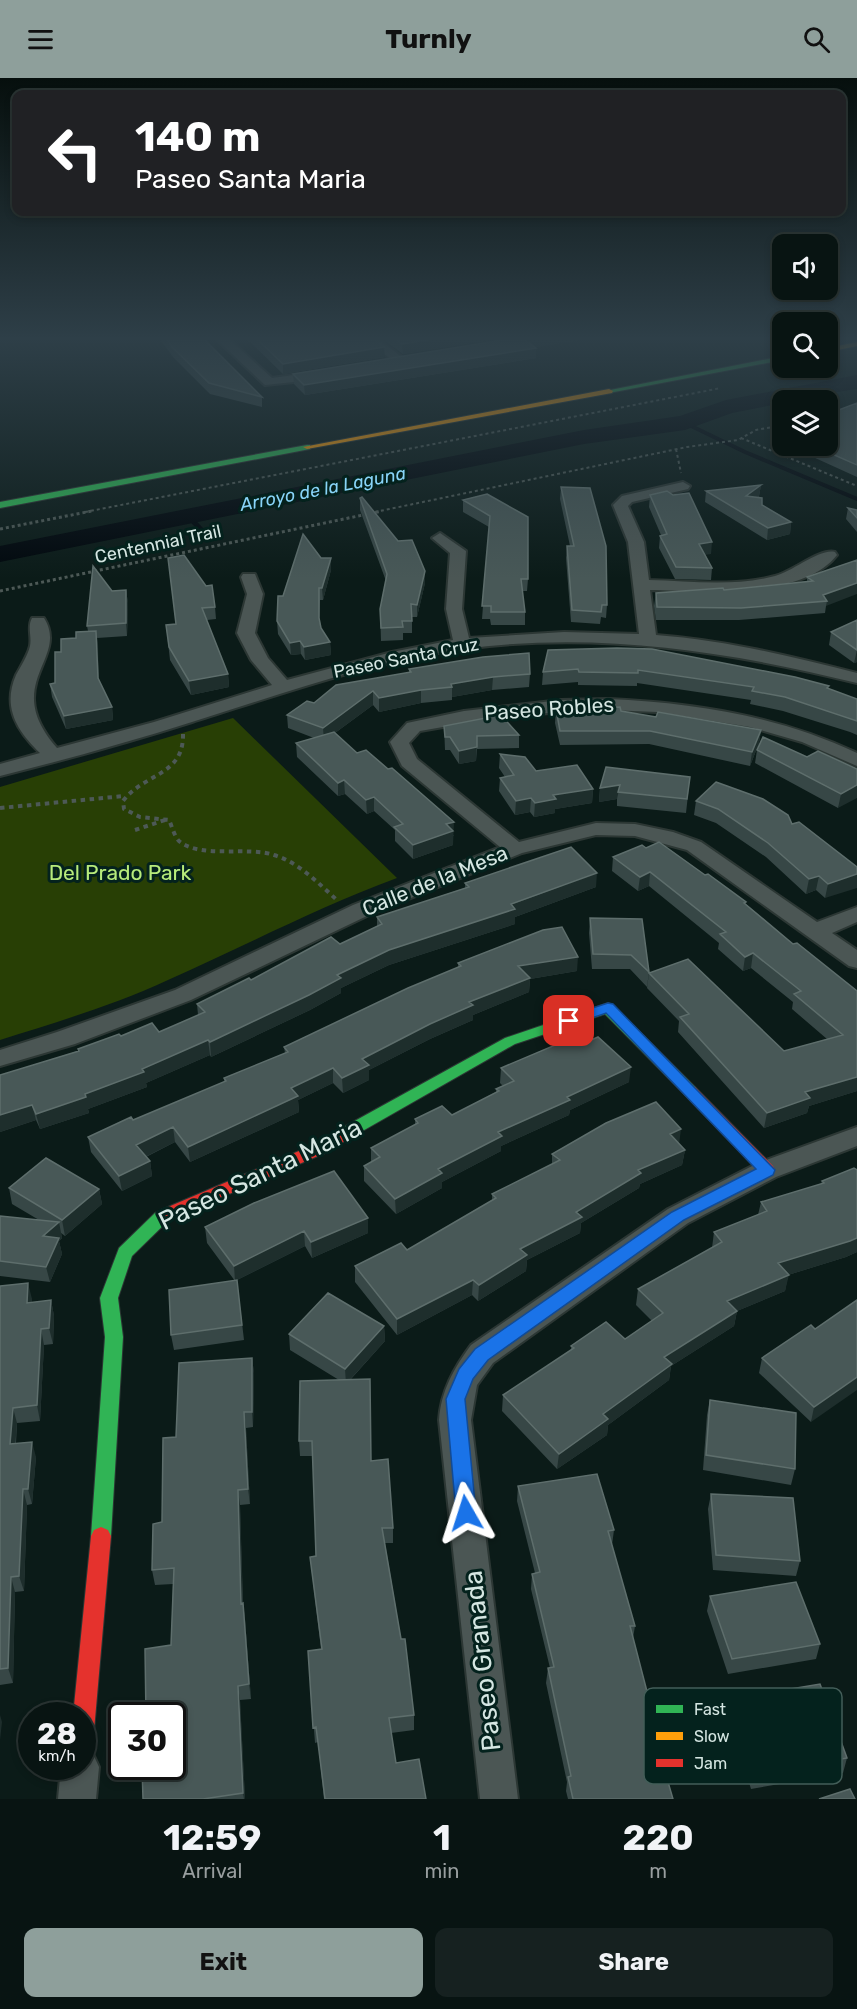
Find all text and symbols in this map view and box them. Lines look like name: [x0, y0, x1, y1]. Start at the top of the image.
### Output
icon: menu: [24, 23, 57, 56]
text: Turnly: [385, 23, 472, 55]
icon: search: [800, 23, 833, 56]
text: 140 m: [135, 112, 261, 162]
icon: left: [36, 114, 114, 192]
text: Paseo Santa Maria: [135, 163, 366, 195]
map controls: [772, 234, 838, 456]
button: sound: [772, 234, 838, 300]
button: search: [772, 312, 838, 378]
button: layers: [772, 390, 838, 456]
water label: Arroyo de la Laguna: [237, 462, 408, 516]
street label: Centennial Trail: [93, 520, 223, 568]
street label: Paseo Santa Cruz: [332, 633, 480, 683]
street label: Paseo Robles: [483, 691, 615, 726]
street label: Calle de la Mesa: [358, 840, 511, 921]
park label: Del Prado Park: [49, 860, 192, 885]
pin: [543, 995, 594, 1046]
icon: arrive: [552, 1004, 585, 1037]
street label: Paseo Santa Maria: [153, 1112, 367, 1237]
position arrow: [434, 1481, 498, 1545]
street label: Paseo Granada: [458, 1569, 507, 1753]
legend: [644, 1688, 842, 1784]
text: Fast: [694, 1700, 726, 1719]
speed limit sign: 30: [108, 1702, 186, 1780]
text: 28: [37, 1716, 77, 1752]
text: Slow: [694, 1727, 730, 1746]
text: km/h: [38, 1747, 76, 1765]
text: Jam: [694, 1754, 727, 1773]
text: 12:59: [163, 1816, 261, 1859]
text: 1: [433, 1816, 451, 1859]
text: 220: [623, 1816, 694, 1859]
text: Arrival: [182, 1859, 242, 1883]
text: min: [425, 1859, 459, 1883]
text: m: [649, 1859, 667, 1883]
button: Exit: [24, 1928, 423, 1997]
button: Share: [435, 1928, 833, 1997]

